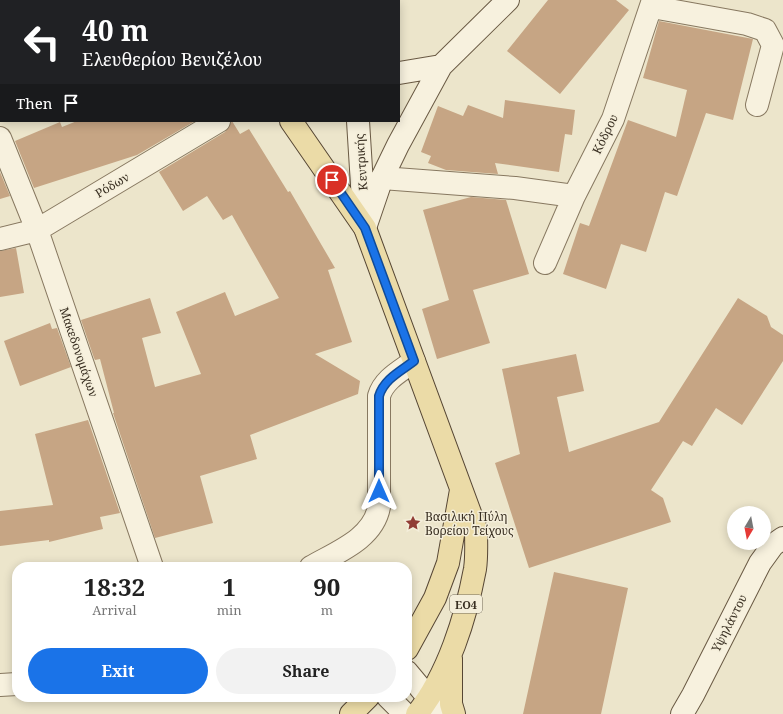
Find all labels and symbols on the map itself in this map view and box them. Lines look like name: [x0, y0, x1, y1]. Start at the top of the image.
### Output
street label: Κόδρου: [588, 111, 622, 157]
street label: Κεντρικής: [351, 133, 371, 191]
pin: [315, 163, 349, 197]
street label: Ρόδων: [92, 168, 132, 202]
street label: Μακεδονομάχων: [56, 305, 102, 399]
position arrow: [358, 470, 400, 512]
north arrow: [727, 506, 771, 550]
place label: Βασιλική Πύλη Βορείου Τείχους: [425, 508, 514, 539]
place icon: Βασιλική Πύλη Βορείου Τείχους: [404, 514, 422, 532]
street label: Υψηλάντου: [707, 591, 751, 656]
road number: ΕΟ4: [450, 595, 482, 613]

